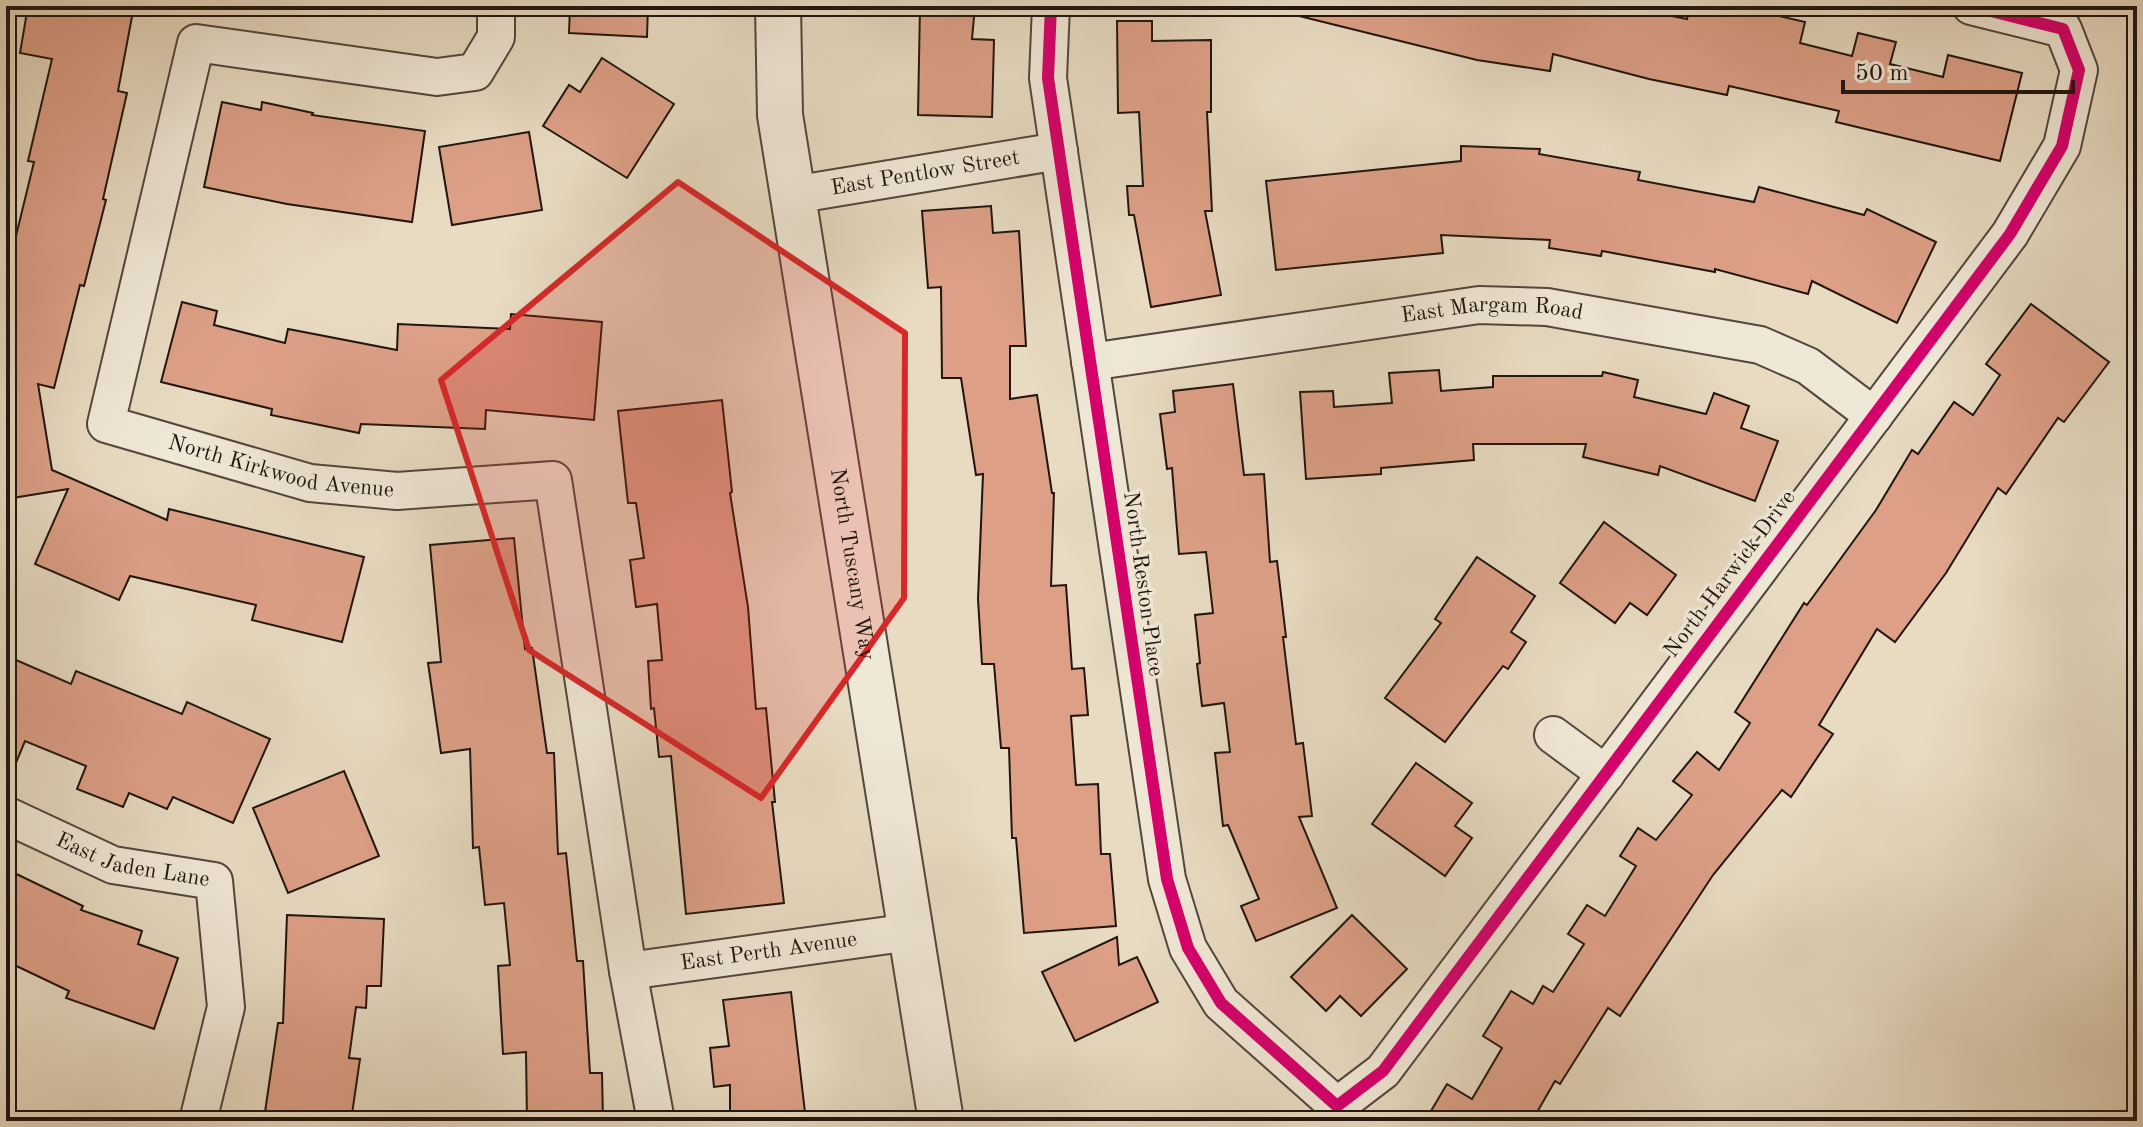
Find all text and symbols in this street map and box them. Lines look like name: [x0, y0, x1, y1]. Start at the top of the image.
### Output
scale bar: [1843, 44, 2073, 94]
text: 50 m: [1855, 62, 1909, 86]
street label: East Pentlow Street: [829, 147, 1021, 200]
street label: East Margam Road: [1399, 294, 1585, 327]
street label: North Kirkwood Avenue: [166, 432, 395, 502]
street label: North Tuscany Way: [826, 467, 878, 662]
street label: North Harwick Drive: [1660, 486, 1800, 662]
street label: North Reston Place: [1119, 490, 1167, 678]
street label: East Jaden Lane: [52, 829, 211, 891]
street label: East Perth Avenue: [679, 929, 858, 975]

